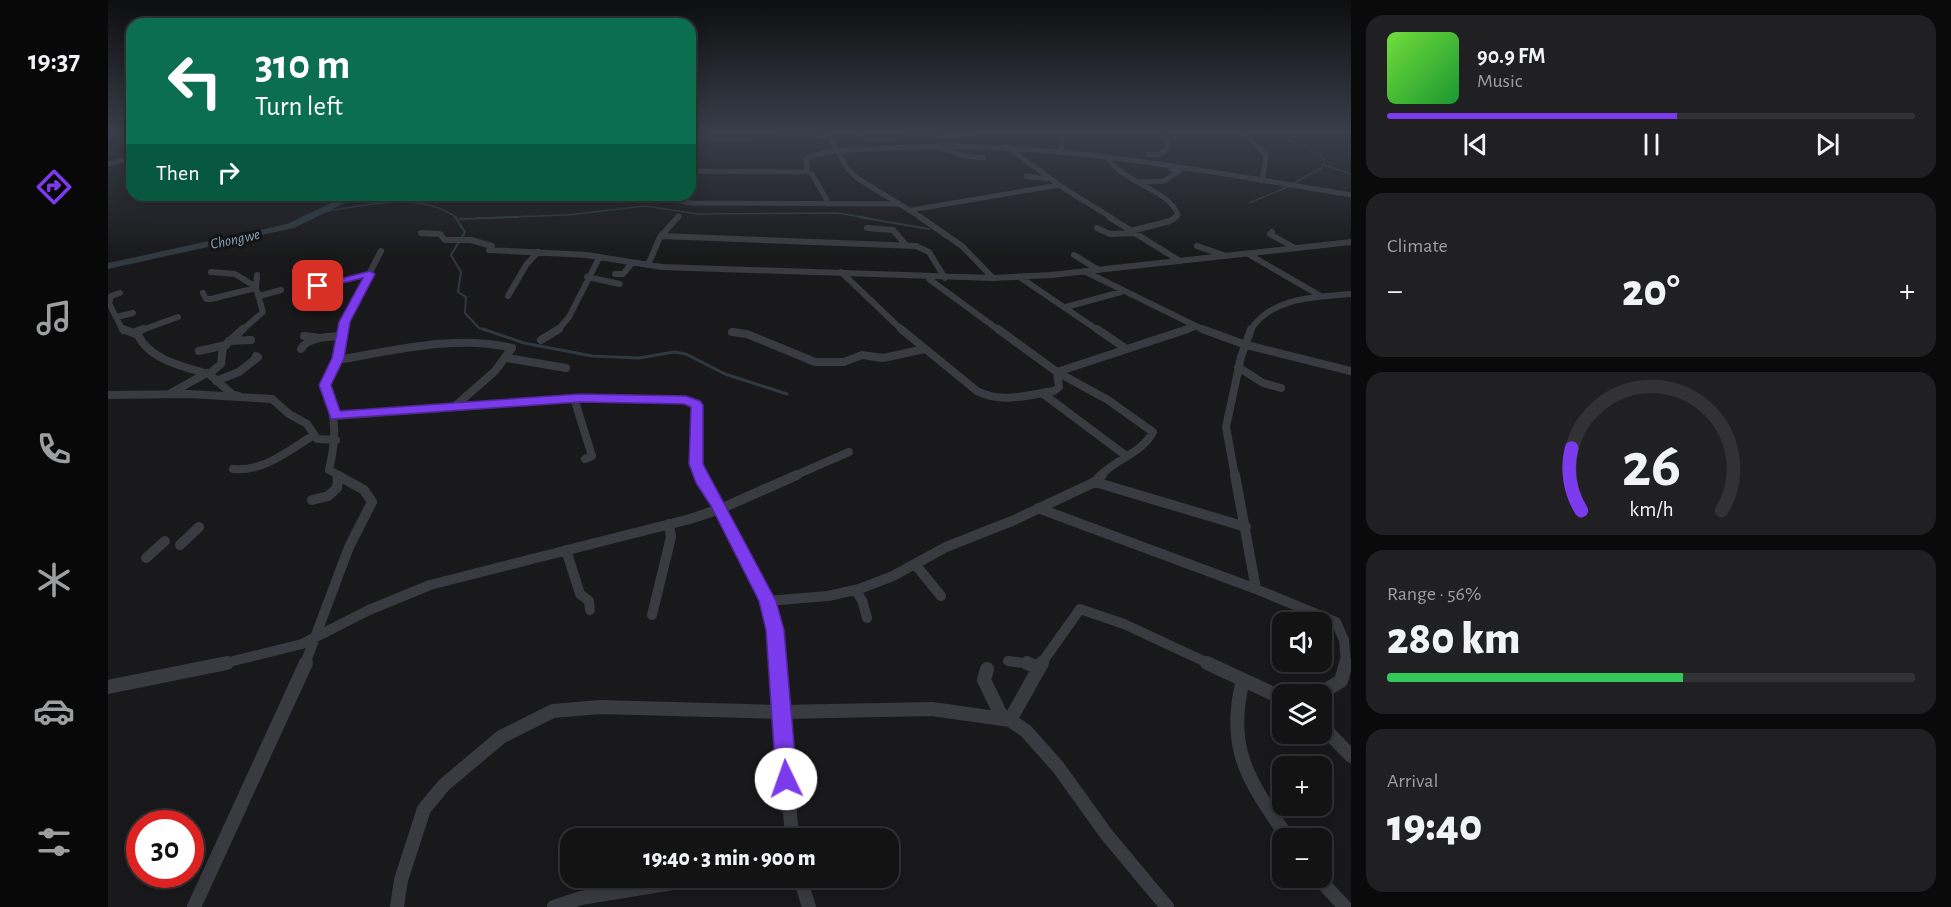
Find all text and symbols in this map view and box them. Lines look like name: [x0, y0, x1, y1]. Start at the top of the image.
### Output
icon: left: [156, 42, 234, 120]
text: 310 m: [255, 44, 350, 86]
text: 90.9 FM: [1477, 45, 1545, 67]
text: 19:37: [28, 47, 80, 74]
text: Music: [1477, 71, 1523, 91]
text: Turn left: [255, 93, 343, 120]
icon: previous: [1459, 128, 1492, 161]
icon: pause: [1635, 128, 1668, 161]
icon: next: [1811, 128, 1844, 161]
icon: right: [212, 156, 245, 189]
text: Then: [156, 162, 200, 184]
icon: directions: [33, 166, 75, 208]
water label: Chongwe: [209, 227, 261, 252]
text: Climate: [1387, 236, 1448, 256]
pin: [292, 260, 343, 311]
icon: arrive: [301, 269, 334, 302]
text: 20°: [1622, 269, 1680, 314]
text: −: [1387, 275, 1403, 308]
text: +: [1899, 275, 1915, 308]
icon: music: [33, 297, 75, 339]
icon: phone: [33, 428, 75, 470]
text: 26: [1621, 435, 1681, 497]
text: km/h: [1629, 499, 1673, 520]
icon: climate: [33, 559, 75, 601]
text: Range · 56%: [1387, 584, 1481, 604]
map controls: [1272, 612, 1332, 888]
button: sound: [1272, 612, 1332, 672]
text: 280 km: [1387, 617, 1521, 662]
button: layers: [1272, 684, 1332, 744]
icon: car: [33, 690, 75, 732]
position arrow: [754, 747, 818, 811]
button: +: [1272, 756, 1332, 816]
text: Arrival: [1387, 771, 1438, 791]
text: 19:40: [1387, 804, 1482, 849]
speed limit sign: 30: [126, 810, 204, 888]
icon: filters: [33, 821, 75, 863]
button: −: [1272, 828, 1332, 888]
text: 19:40 · 3 min · 900 m: [643, 847, 816, 869]

